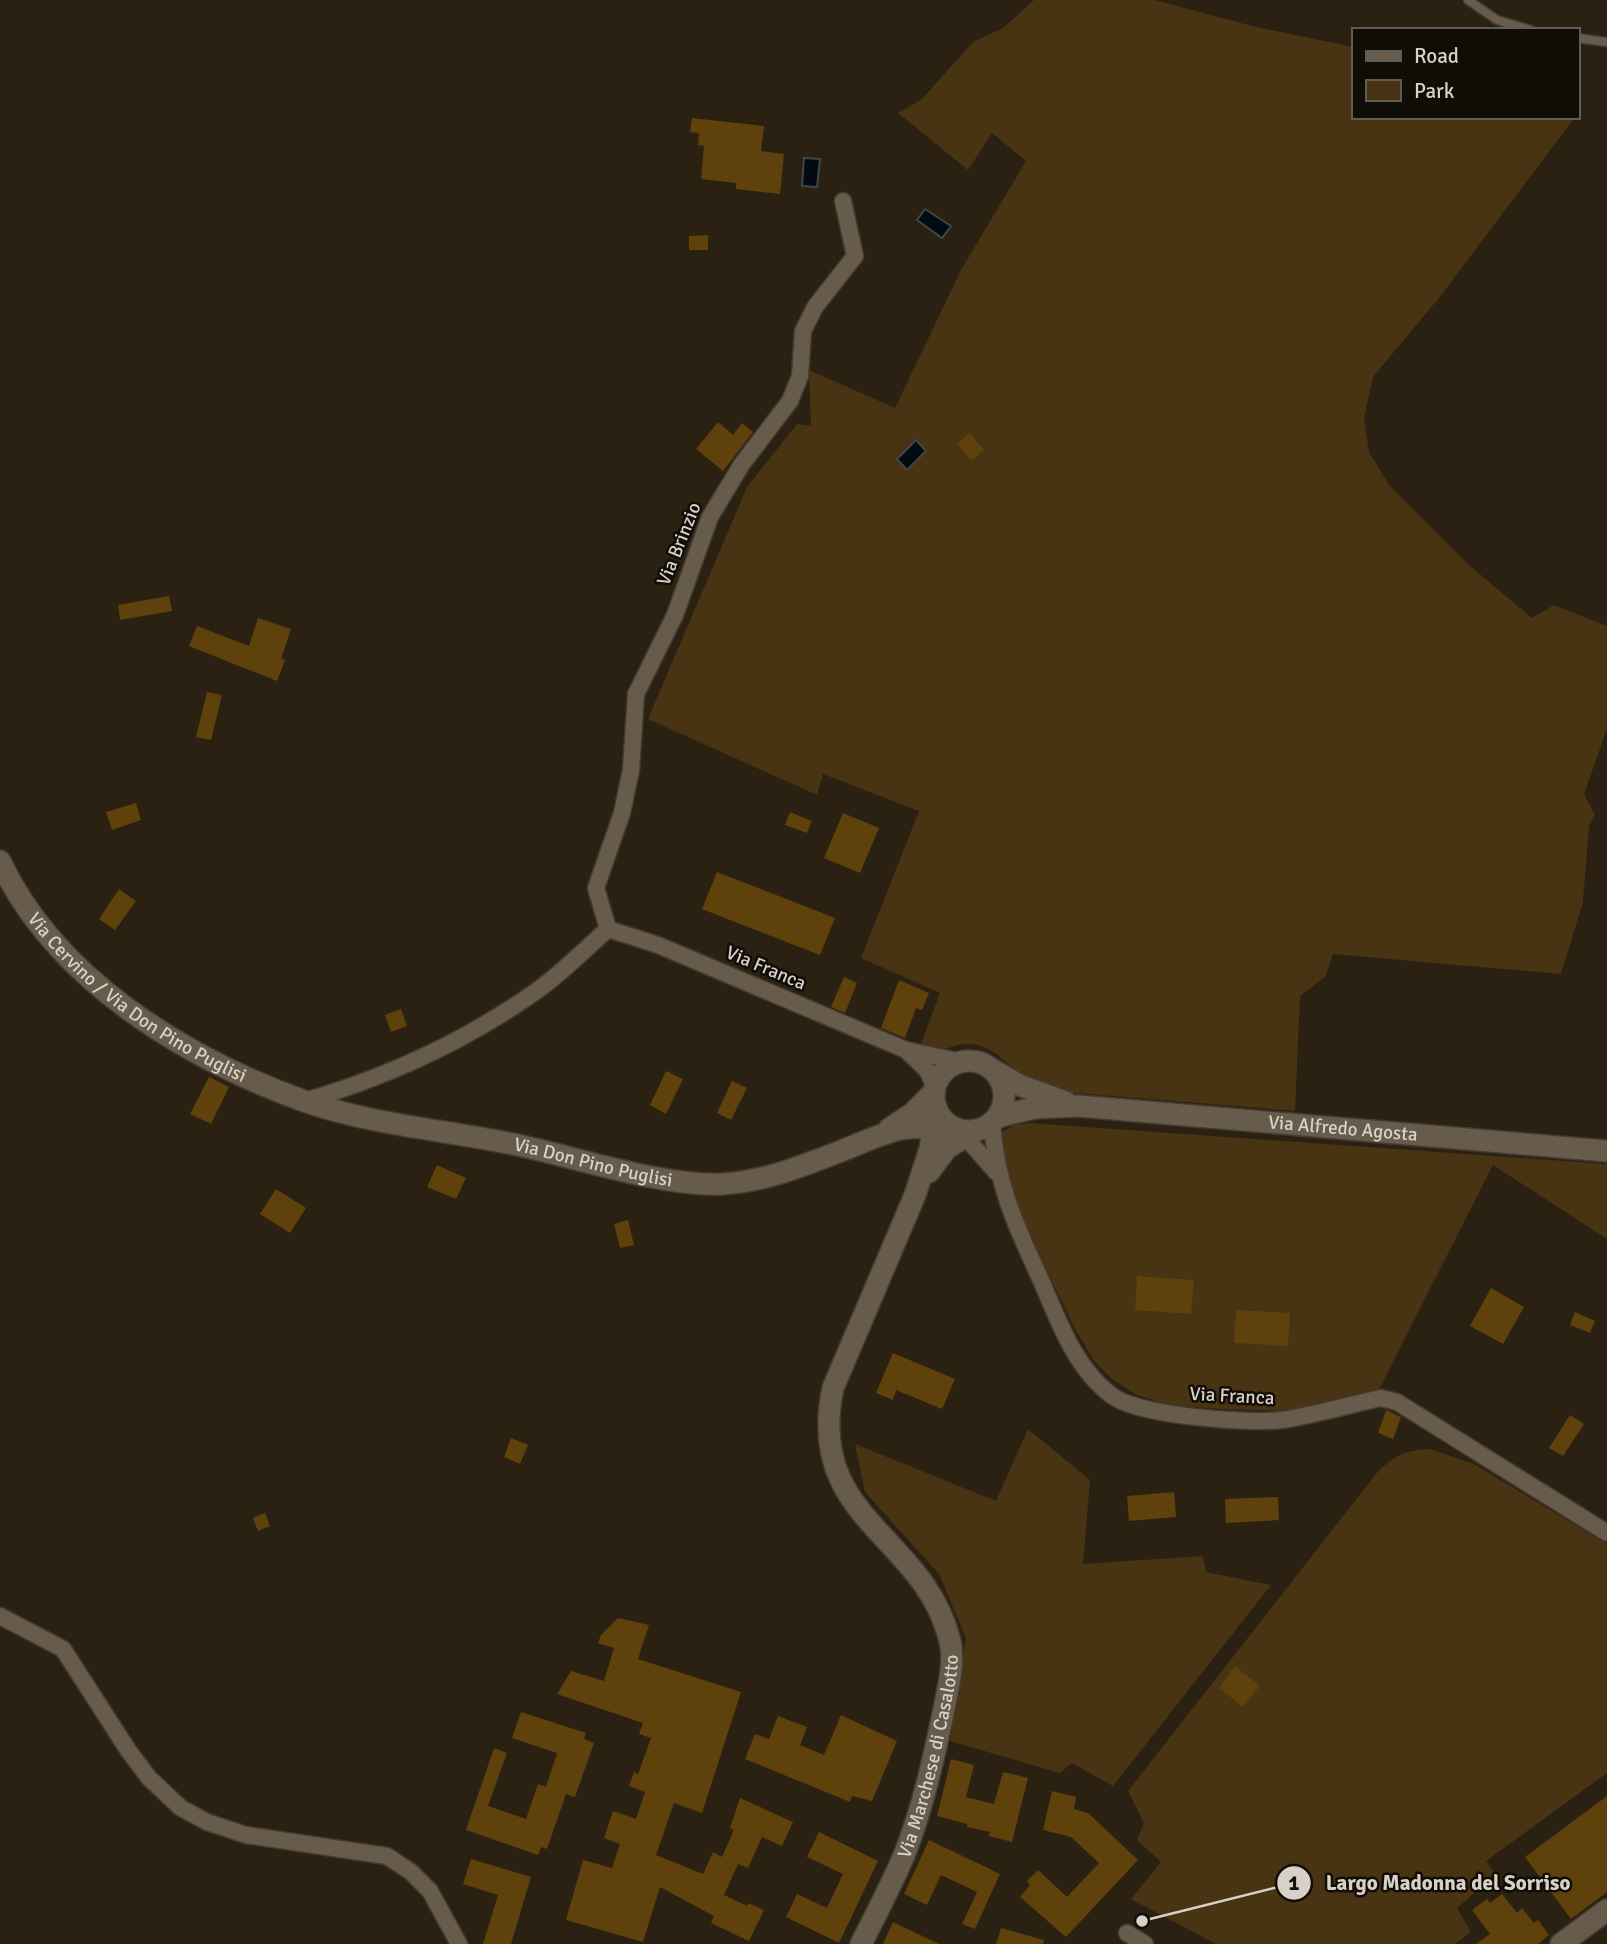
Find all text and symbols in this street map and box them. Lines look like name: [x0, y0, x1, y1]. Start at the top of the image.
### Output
legend: [1352, 28, 1579, 119]
text: Road: [1414, 43, 1459, 69]
text: Park: [1414, 78, 1455, 104]
street label: Via Brinzio: [651, 499, 707, 589]
street label: Via Cervino / Via Don Pino Puglisi: [22, 908, 250, 1088]
street label: Via Franca: [722, 940, 810, 996]
street label: Via Alfredo Agosta: [1267, 1110, 1419, 1147]
street label: Via Don Pino Puglisi: [512, 1132, 674, 1192]
street label: Via Franca: [1189, 1382, 1275, 1410]
street label: Via Marchese di Casalotto: [892, 1654, 964, 1862]
callout: Largo Madonna del Sorriso: [1276, 1862, 1584, 1904]
text: 1: [1288, 1870, 1300, 1896]
text: Largo Madonna del Sorriso: [1326, 1870, 1570, 1896]

